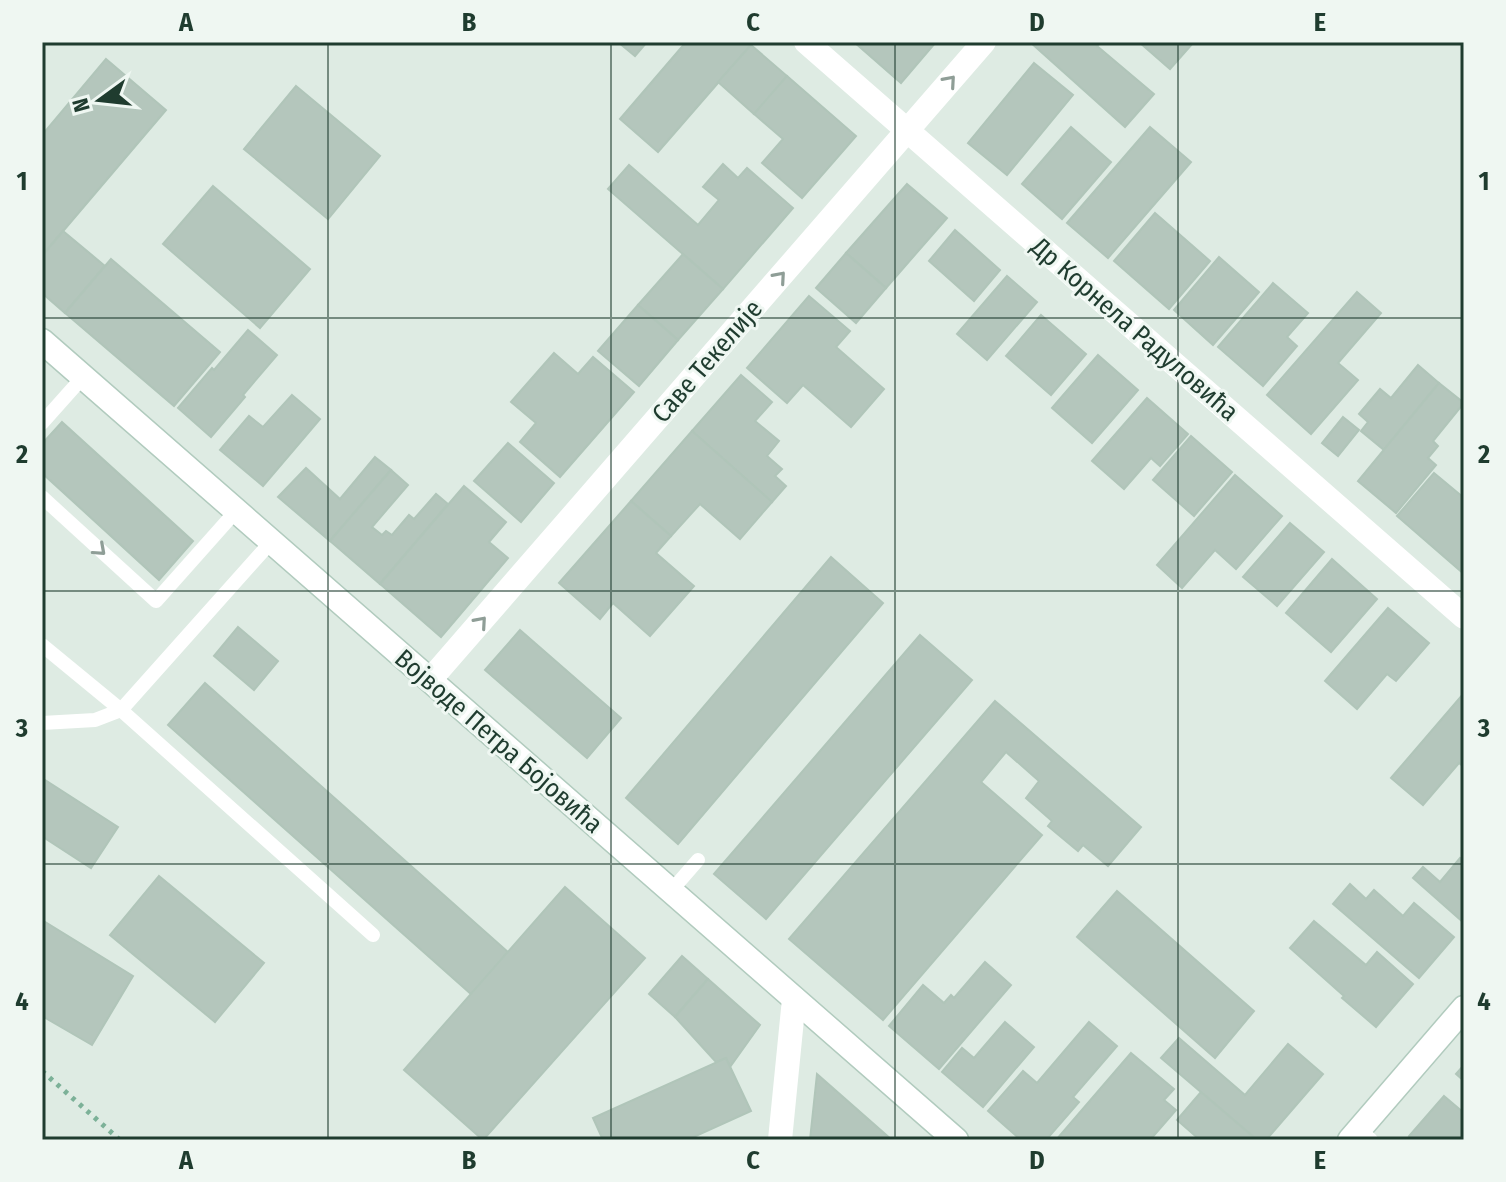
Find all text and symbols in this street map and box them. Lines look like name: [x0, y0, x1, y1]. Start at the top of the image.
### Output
text: A: [178, 7, 194, 38]
text: B: [462, 7, 477, 38]
text: C: [746, 7, 760, 38]
text: D: [1029, 7, 1045, 38]
text: E: [1314, 7, 1326, 38]
north arrow: [60, 60, 140, 140]
one-way arrow: [941, 76, 955, 90]
text: N: [66, 95, 96, 115]
text: 1: [17, 166, 28, 197]
text: 1: [1479, 166, 1490, 197]
street label: Др Корнела Радуловића: [1024, 230, 1245, 428]
one-way arrow: [770, 272, 785, 287]
street label: Саве Текелије: [646, 294, 769, 429]
text: 2: [15, 439, 28, 470]
text: 2: [1477, 439, 1490, 470]
one-way arrow: [90, 540, 105, 554]
one-way arrow: [471, 616, 486, 631]
street label: Војводе Петра Бојовића: [389, 643, 609, 840]
text: 3: [15, 713, 28, 744]
text: 3: [1477, 713, 1490, 744]
text: 4: [15, 986, 29, 1017]
text: 4: [1477, 986, 1491, 1017]
text: A: [178, 1145, 194, 1176]
text: B: [462, 1145, 477, 1176]
text: C: [746, 1145, 760, 1176]
text: D: [1029, 1145, 1045, 1176]
text: E: [1314, 1145, 1326, 1176]

